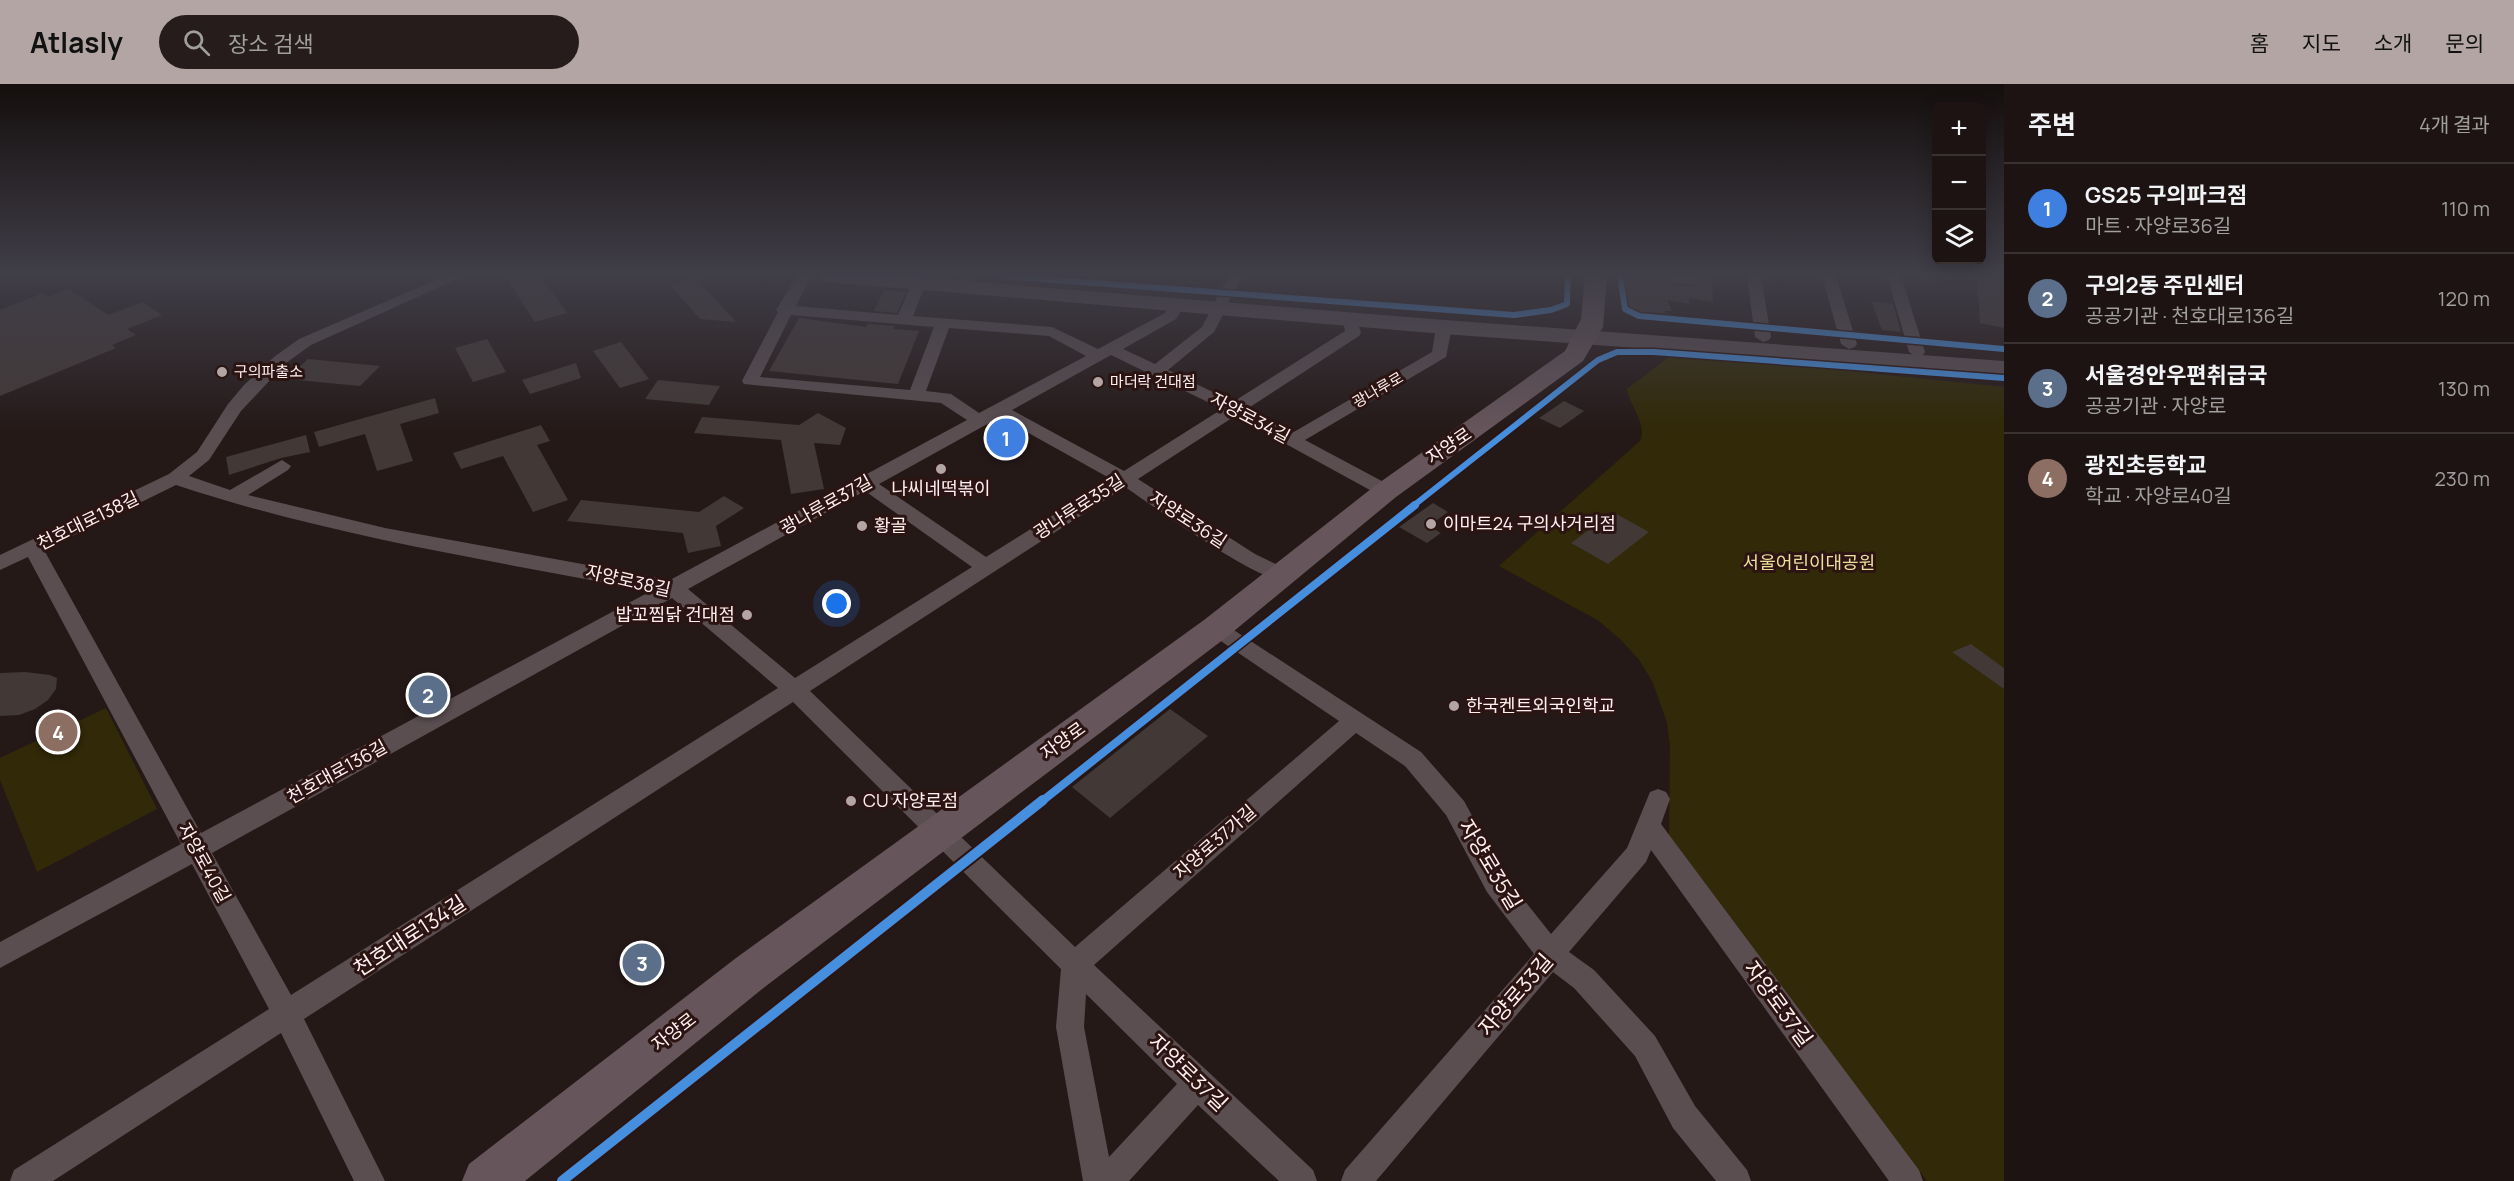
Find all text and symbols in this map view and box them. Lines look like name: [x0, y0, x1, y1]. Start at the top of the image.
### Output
search box: [159, 15, 579, 69]
text: Atlasly: [30, 23, 123, 61]
icon: search: [180, 26, 213, 59]
text: 장소 검색: [228, 29, 313, 59]
text: 홈: [2250, 29, 2269, 57]
text: 지도: [2302, 29, 2341, 57]
text: 소개: [2374, 29, 2412, 57]
text: 문의: [2445, 29, 2484, 57]
map controls: [1932, 102, 1986, 264]
button: +: [1932, 102, 1986, 156]
text: 주변: [2028, 106, 2076, 142]
text: 4개 결과: [2419, 111, 2490, 138]
button: −: [1932, 156, 1986, 210]
text: GS25 구의파크점: [2085, 180, 2247, 210]
text: 1: [2043, 195, 2052, 222]
text: 110 m: [2441, 195, 2490, 222]
button: layers: [1932, 210, 1986, 264]
text: 마트 · 자양로36길: [2085, 212, 2231, 239]
text: 구의2동 주민센터: [2085, 270, 2244, 300]
text: 2: [2042, 285, 2053, 312]
text: 120 m: [2438, 285, 2490, 312]
text: 공공기관 · 천호대로136길: [2085, 302, 2294, 329]
text: 서울경안우편취급국: [2085, 360, 2267, 390]
place label: 구의파출소: [234, 361, 303, 382]
marker: 구의파출소: [215, 365, 229, 379]
street label: 광나루로: [1349, 367, 1407, 412]
place label: 마더락 건대점: [1110, 371, 1196, 392]
marker: 마더락 건대점: [1091, 375, 1105, 389]
text: 3: [2042, 375, 2053, 402]
text: 130 m: [2438, 375, 2490, 402]
street label: 자양로34길: [1207, 386, 1294, 448]
text: 공공기관 · 자양로: [2085, 392, 2226, 419]
pin: 1: [986, 416, 1026, 460]
street label: 자양로: [1421, 421, 1476, 469]
text: 광진초등학교: [2085, 450, 2206, 480]
marker: 나씨네떡볶이: [934, 462, 948, 476]
text: 4: [2041, 465, 2054, 492]
text: 230 m: [2434, 465, 2490, 492]
street label: 광나루로35길: [1029, 468, 1128, 544]
street label: 광나루로37길: [775, 469, 876, 539]
place label: 나씨네떡볶이: [891, 476, 991, 500]
text: 학교 · 자양로40길: [2085, 482, 2232, 509]
street label: 천호대로138길: [33, 485, 142, 555]
street label: 자양로36길: [1145, 485, 1232, 553]
place label: 이마트24 구의사거리점: [1443, 511, 1616, 535]
place label: 황골: [874, 513, 907, 537]
marker: 이마트24 구의사거리점: [1424, 517, 1438, 531]
marker: 황골: [855, 519, 869, 533]
park label: 서울어린이대공원: [1743, 550, 1875, 574]
street label: 자양로38길: [583, 559, 673, 601]
your location: [822, 589, 851, 618]
place label: 밥꼬찜닭 건대점: [615, 602, 735, 626]
marker: 밥꼬찜닭 건대점: [740, 608, 754, 622]
pin: 2: [408, 672, 448, 718]
place label: 한국켄트외국인학교: [1466, 693, 1615, 717]
marker: 한국켄트외국인학교: [1447, 699, 1461, 713]
pin: 4: [38, 710, 78, 754]
street label: 자양로: [1035, 716, 1090, 765]
street label: 천호대로136길: [282, 734, 391, 809]
place label: CU 자양로점: [863, 788, 958, 812]
marker: CU 자양로점: [844, 794, 858, 808]
street label: 자양로37가길: [1168, 799, 1261, 884]
street label: 자양로35길: [1453, 814, 1529, 915]
street label: 자양로40길: [173, 818, 237, 907]
street label: 천호대로134길: [348, 888, 471, 982]
pin: 3: [622, 940, 662, 986]
street label: 자양로33길: [1472, 947, 1559, 1041]
street label: 자양로37길: [1738, 955, 1819, 1052]
street label: 자양로: [646, 1006, 700, 1056]
street label: 자양로37길: [1143, 1028, 1234, 1117]

